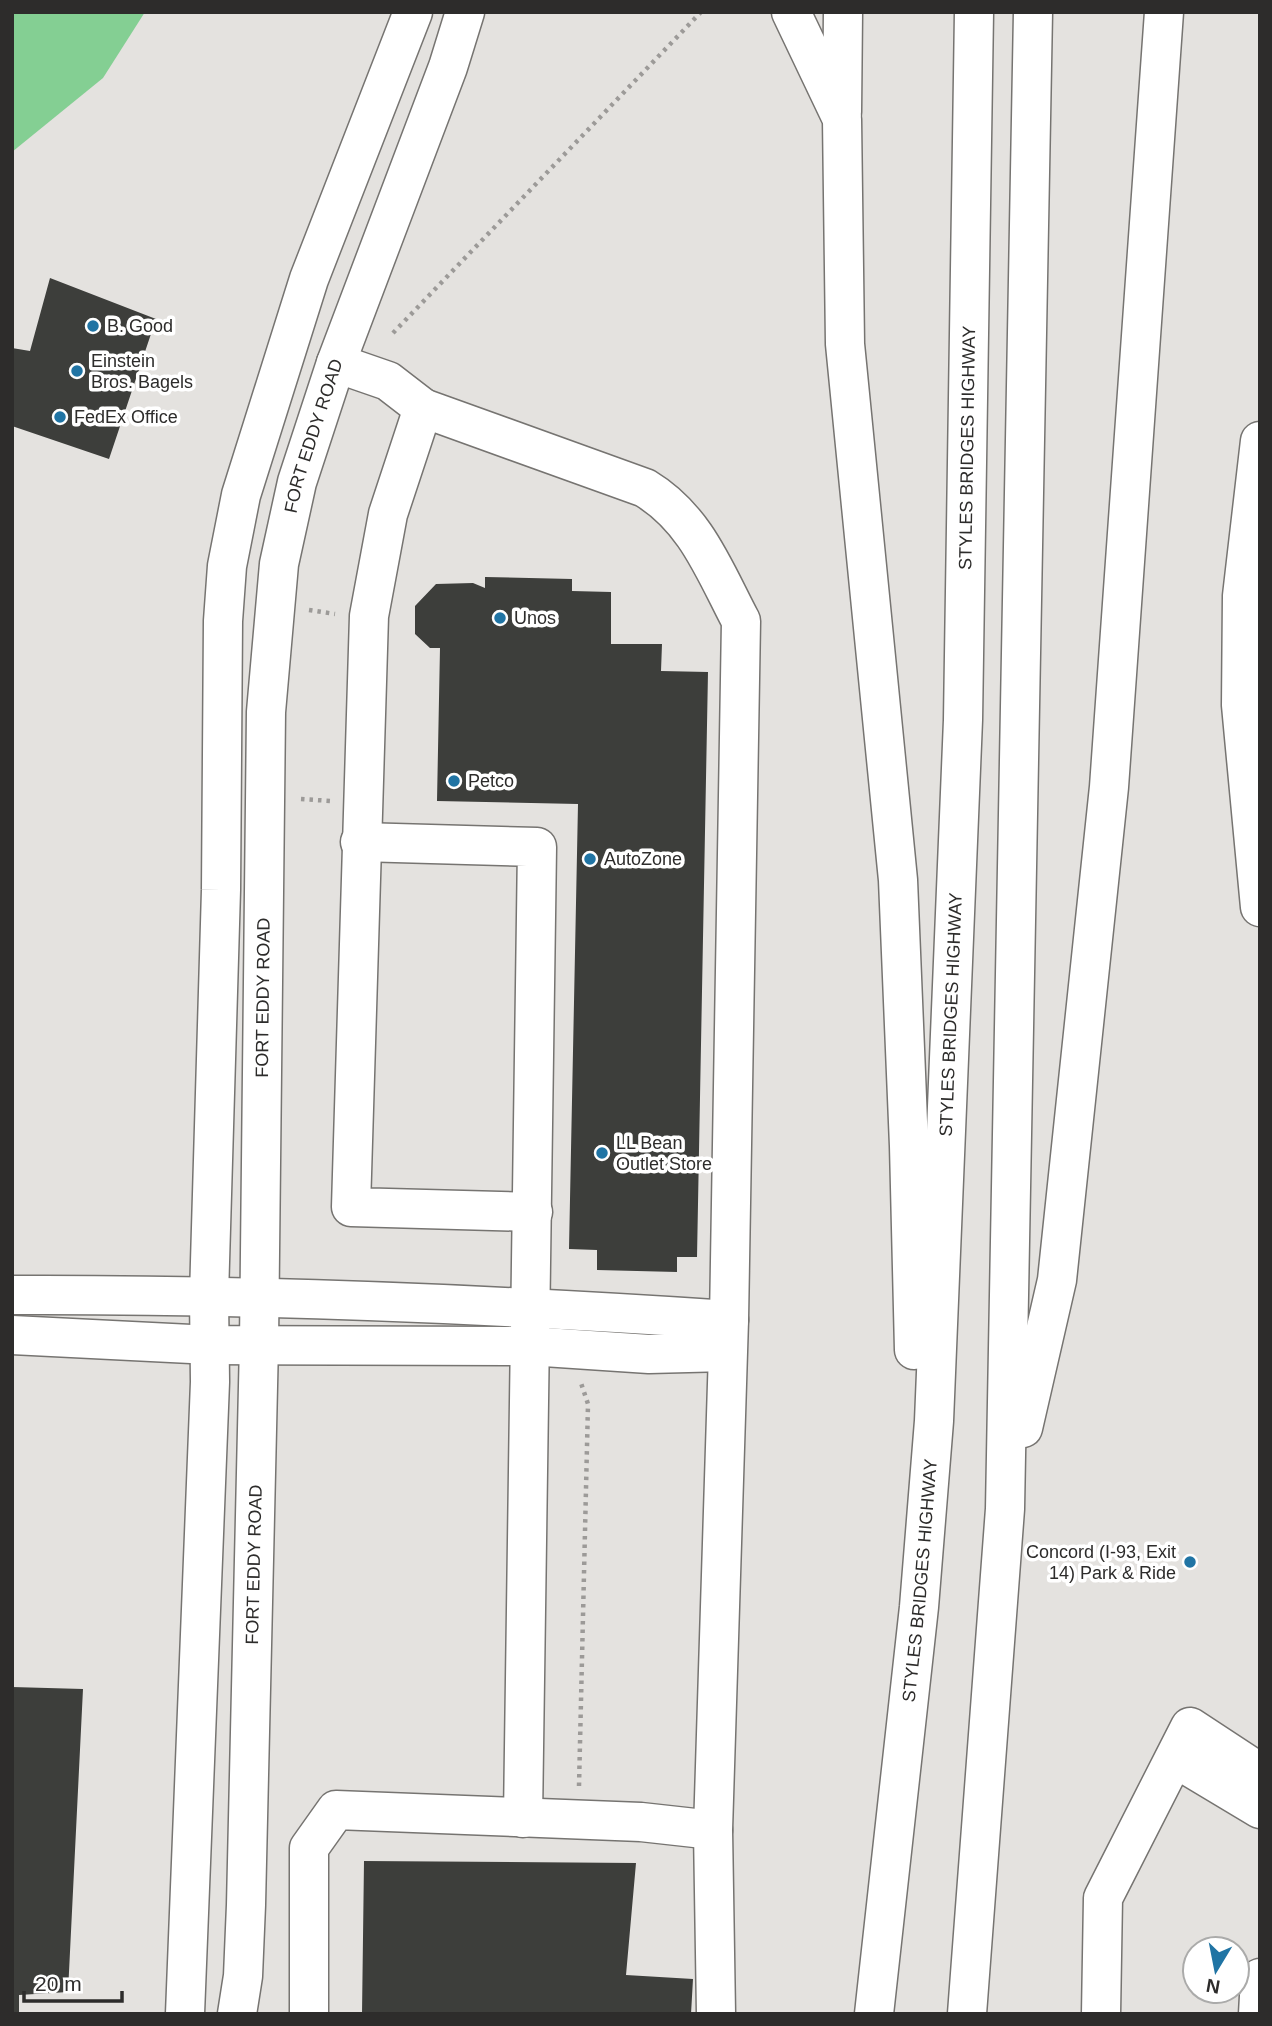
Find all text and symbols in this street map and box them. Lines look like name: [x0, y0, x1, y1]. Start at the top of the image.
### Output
place label: B. Good: [107, 316, 173, 336]
marker: B. Good: [85, 318, 101, 334]
street label: STYLES BRIDGES HIGHWAY: [955, 325, 979, 570]
place label: Einstein Bros. Bagels: [91, 351, 193, 392]
street label: FORT EDDY ROAD: [281, 356, 347, 515]
marker: Einstein Bros. Bagels: [69, 363, 85, 379]
place label: FedEx Office: [74, 407, 178, 427]
marker: FedEx Office: [52, 409, 68, 425]
place label: Unos: [514, 608, 556, 628]
marker: Unos: [492, 610, 508, 626]
place label: Petco: [468, 771, 514, 791]
marker: Petco: [446, 773, 462, 789]
place label: AutoZone: [604, 849, 682, 869]
marker: AutoZone: [582, 851, 598, 867]
street label: STYLES BRIDGES HIGHWAY: [936, 892, 966, 1137]
street label: FORT EDDY ROAD: [252, 918, 274, 1078]
place label: LL Bean Outlet Store: [616, 1133, 712, 1174]
marker: LL Bean Outlet Store: [594, 1145, 610, 1161]
street label: STYLES BRIDGES HIGHWAY: [899, 1458, 941, 1703]
street label: FORT EDDY ROAD: [242, 1484, 266, 1645]
place label: Concord (I-93, Exit 14) Park & Ride: [1026, 1542, 1176, 1583]
marker: Concord (I-93, Exit 14) Park & Ride: [1182, 1554, 1198, 1570]
north arrow: [1181, 1935, 1251, 2005]
scale bar: [24, 1960, 122, 2004]
text: 20 m: [35, 1972, 82, 1995]
text: N: [1205, 1975, 1222, 1998]

